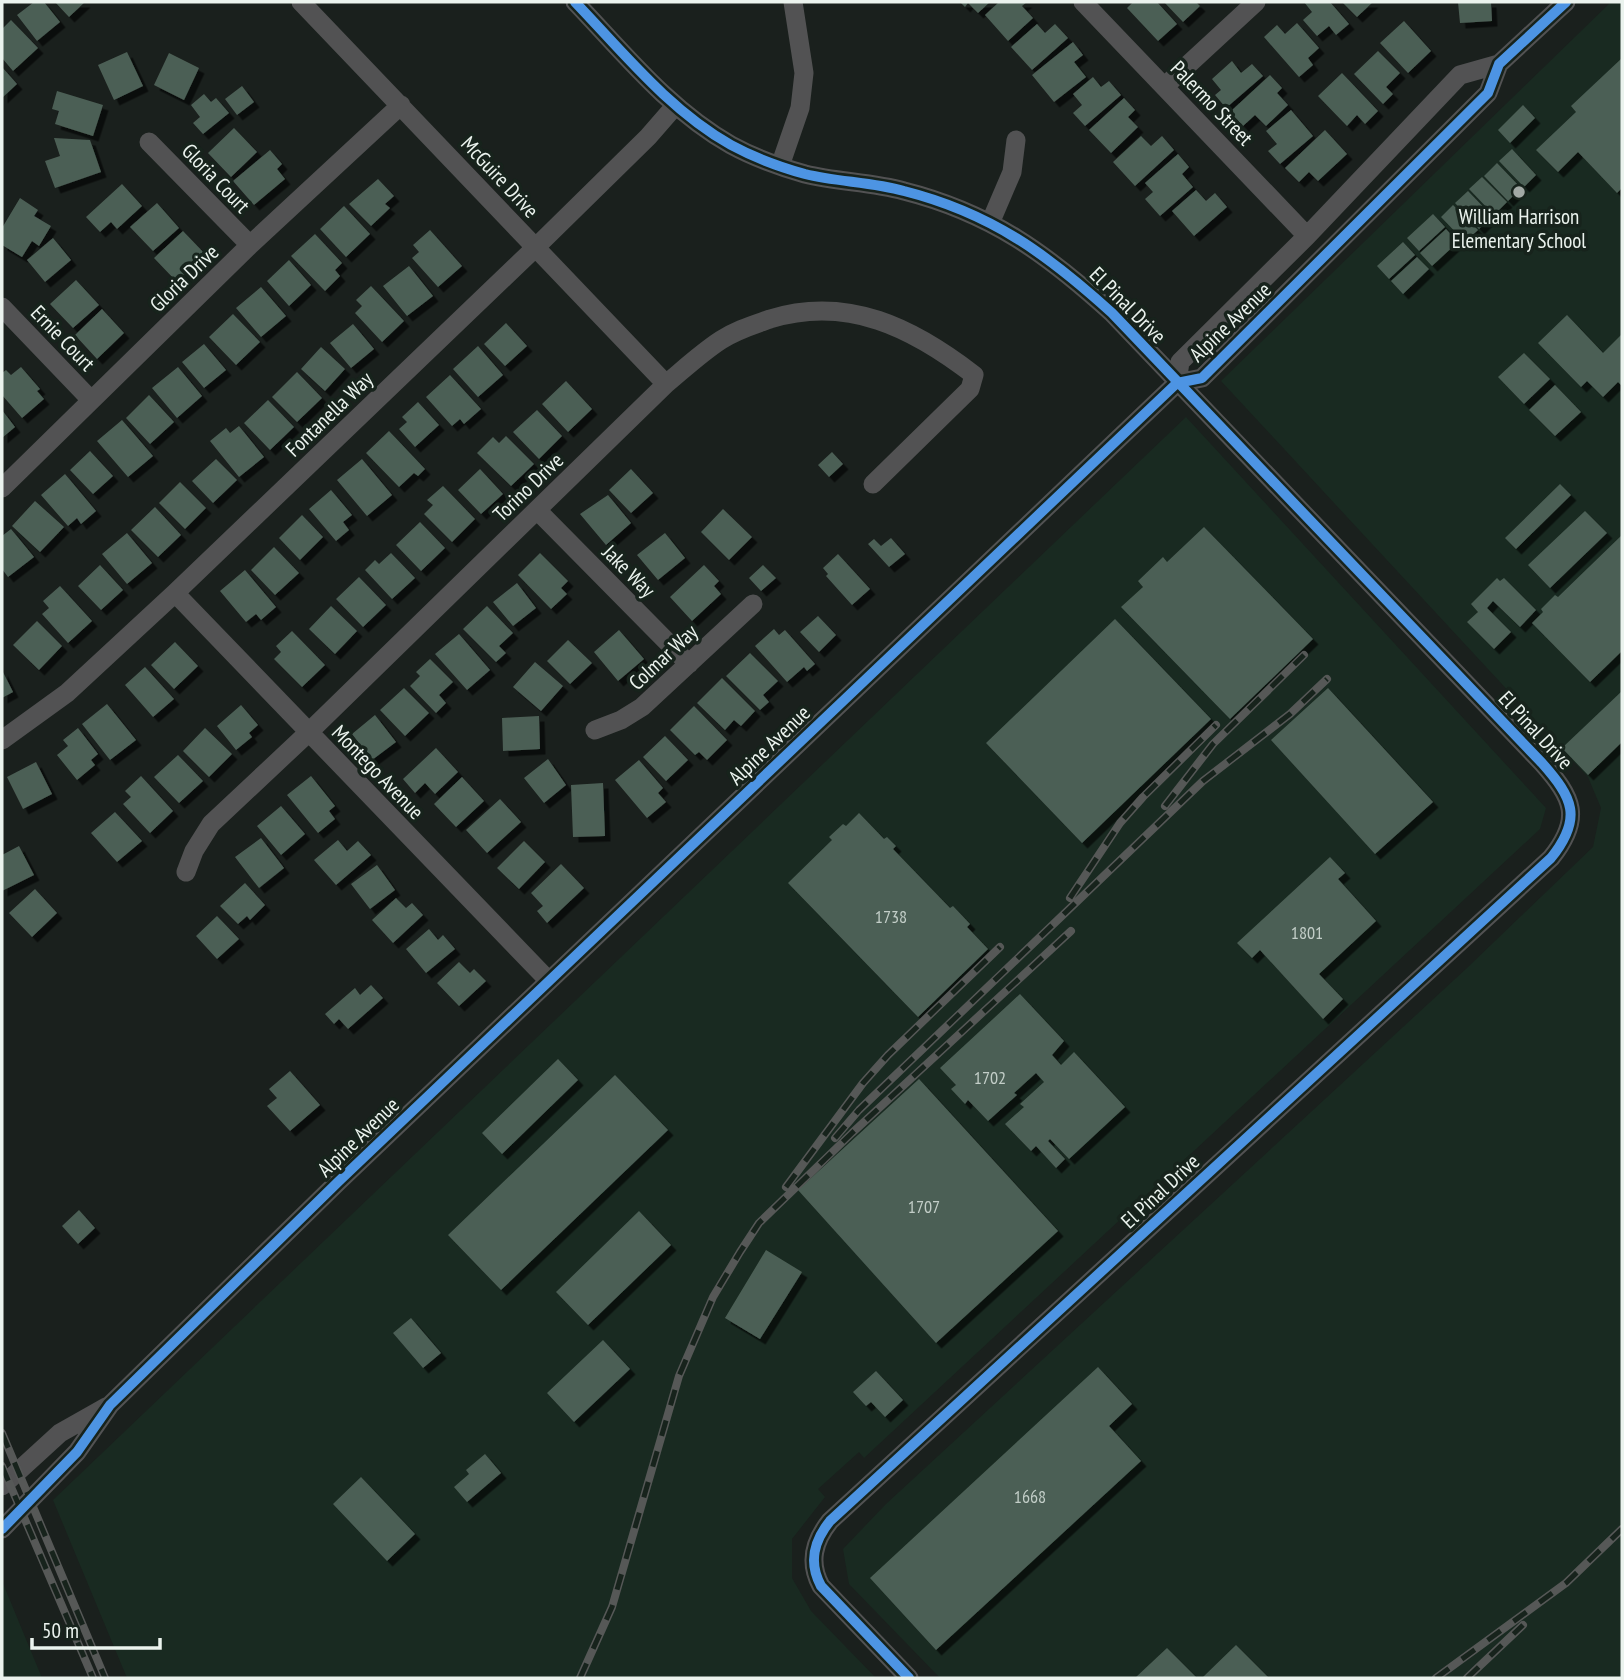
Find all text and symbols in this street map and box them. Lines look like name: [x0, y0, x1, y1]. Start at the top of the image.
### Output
street label: Palermo Street: [1165, 55, 1259, 151]
street label: McGuire Drive: [455, 131, 545, 223]
street label: Gloria Court: [176, 137, 256, 219]
marker: William Harrison Elementary School: [1511, 184, 1527, 200]
place label: William Harrison Elementary School: [1452, 203, 1586, 254]
street label: Gloria Drive: [144, 239, 224, 317]
street label: El Pinal Drive: [1084, 261, 1172, 349]
street label: Alpine Avenue: [1183, 276, 1277, 368]
street label: Ernie Court: [25, 300, 101, 377]
street label: Fontanella Way: [280, 366, 378, 462]
street label: Torino Drive: [487, 447, 569, 527]
street label: Jake Way: [596, 538, 661, 603]
street label: Colmar Way: [623, 618, 703, 696]
street label: El Pinal Drive: [1493, 685, 1579, 775]
street label: Alpine Avenue: [722, 699, 816, 791]
street label: Montego Avenue: [326, 719, 430, 825]
house number: 1738: [875, 905, 907, 928]
house number: 1801: [1291, 921, 1323, 944]
house number: 1702: [974, 1066, 1006, 1089]
street label: Alpine Avenue: [311, 1091, 405, 1183]
street label: El Pinal Drive: [1115, 1148, 1205, 1234]
house number: 1707: [908, 1195, 940, 1218]
house number: 1668: [1014, 1485, 1046, 1508]
scale bar: [32, 1606, 159, 1650]
text: 50 m: [42, 1617, 79, 1644]

